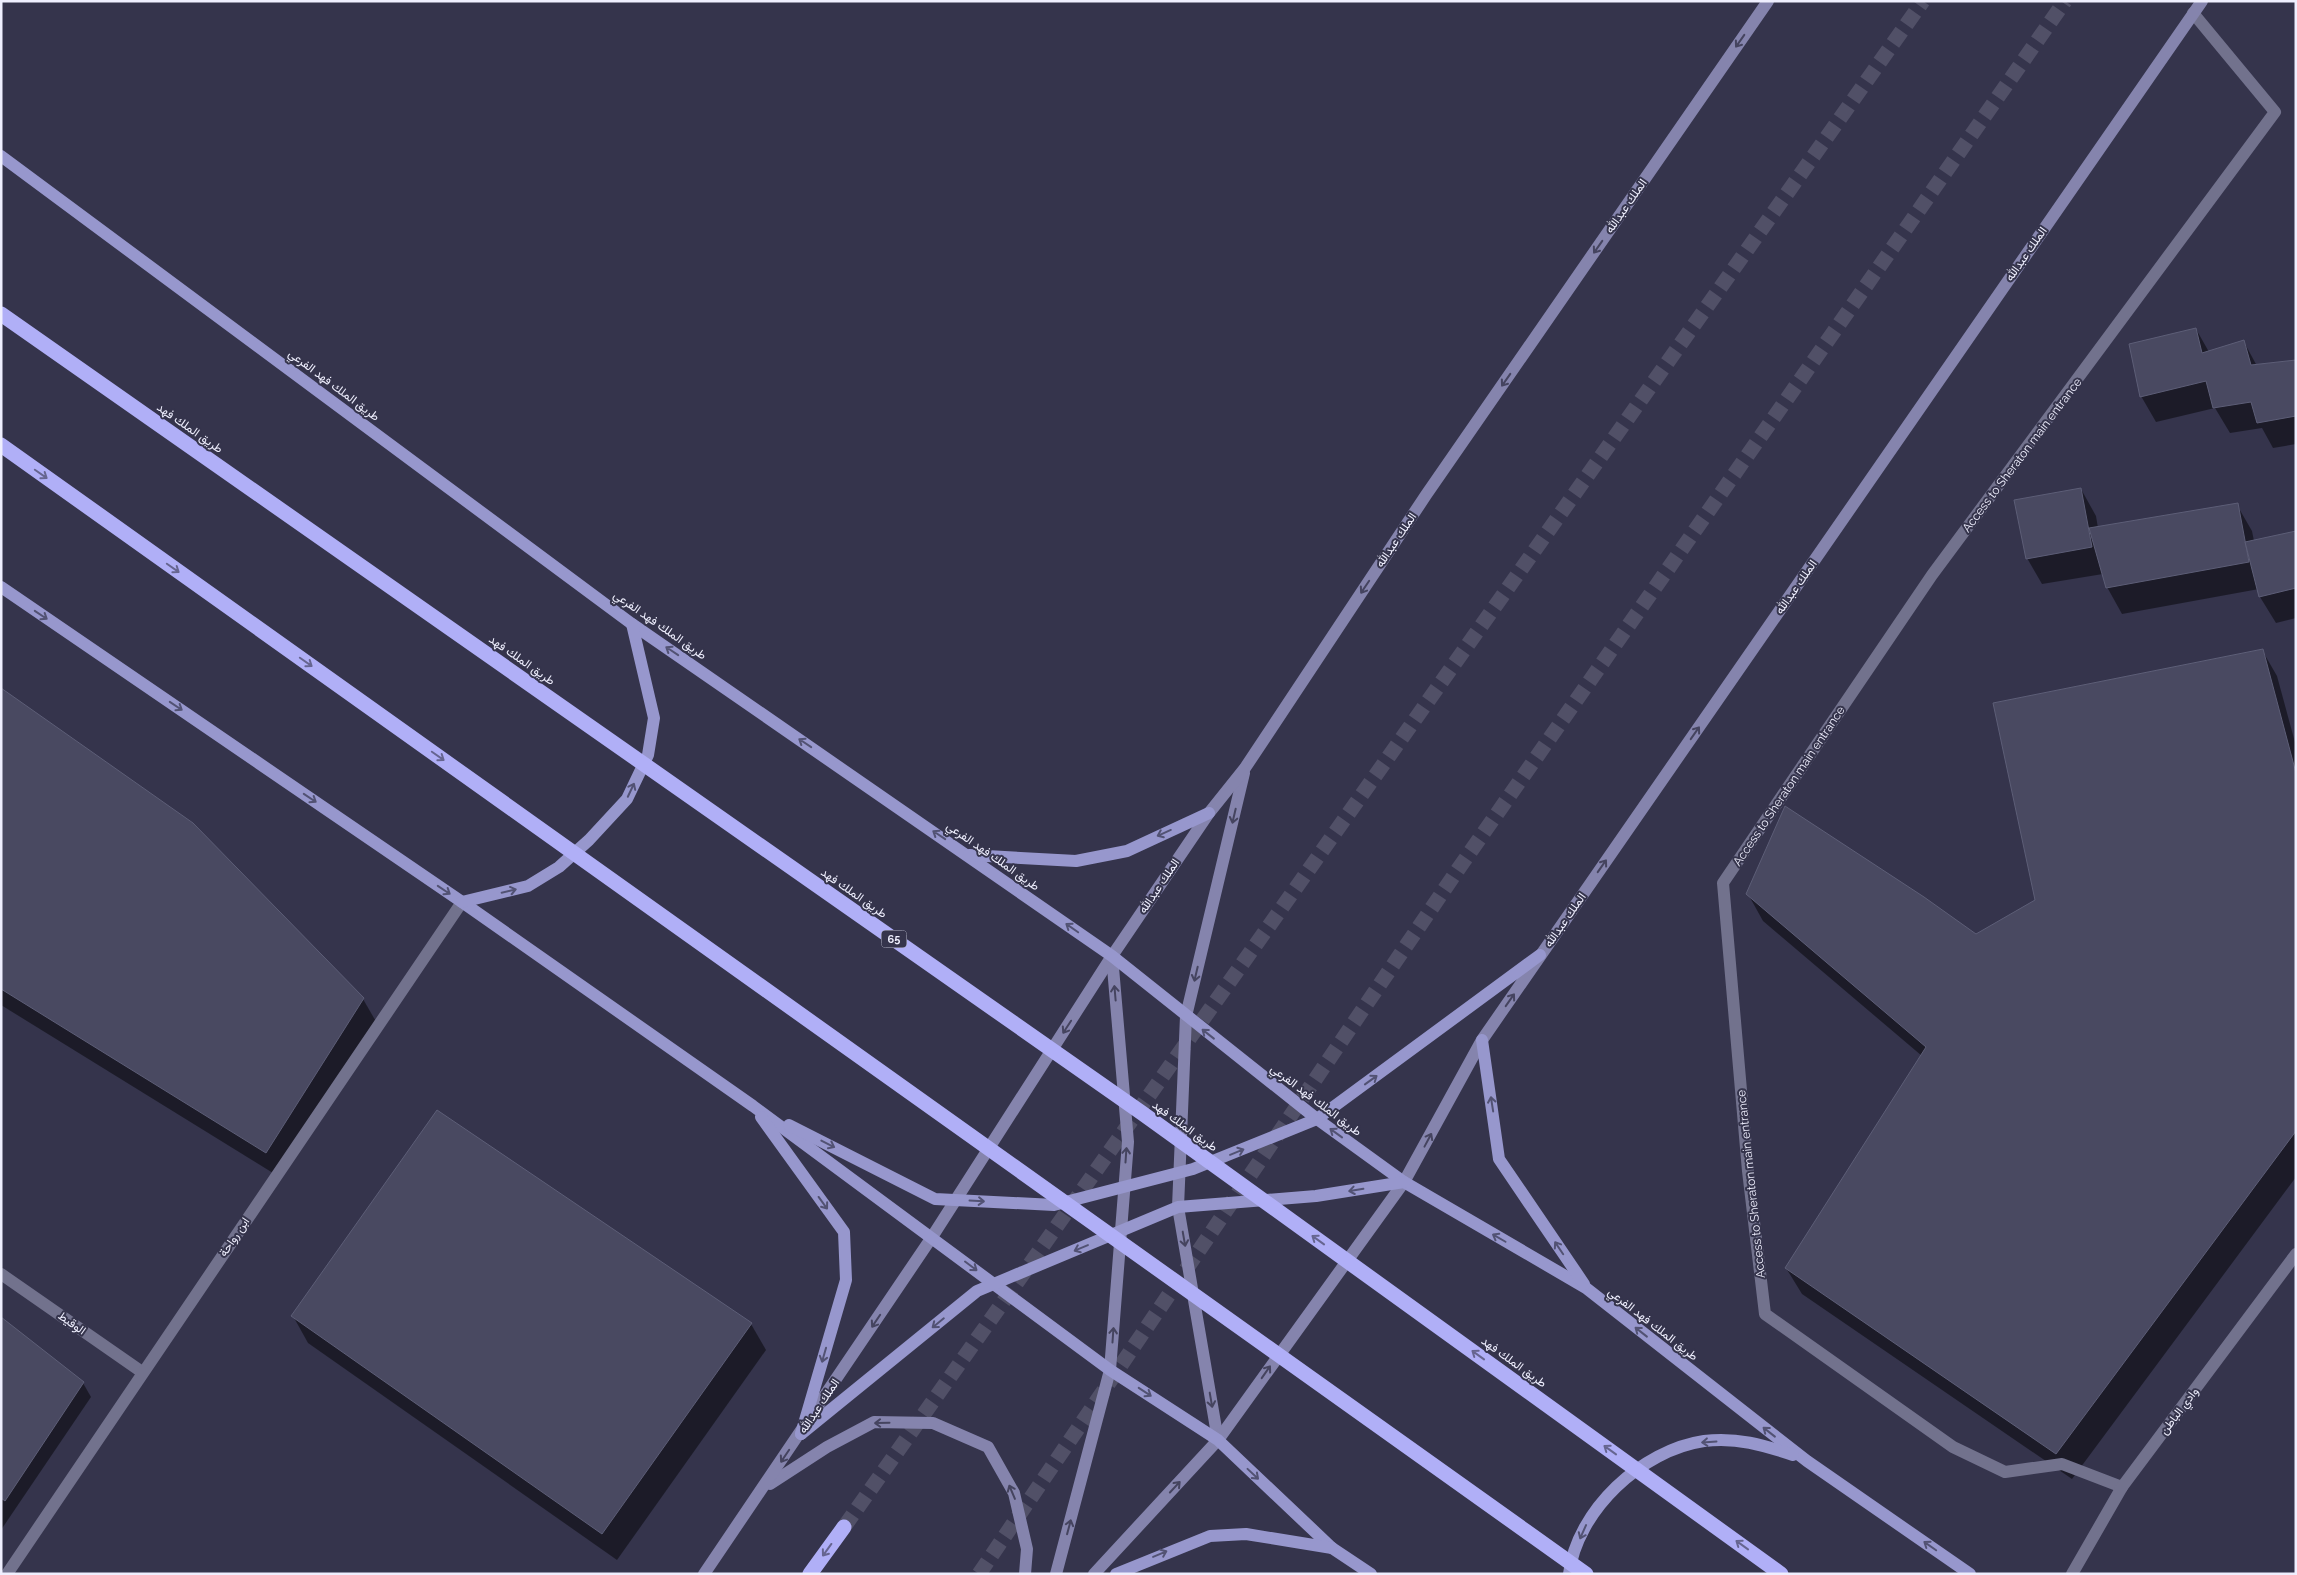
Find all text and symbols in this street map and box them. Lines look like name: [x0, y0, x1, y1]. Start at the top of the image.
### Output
one-way arrow: [1735, 34, 1745, 48]
street label: الملك عبدالله: [1602, 176, 1650, 236]
street label: الملك عبدالله: [2002, 224, 2050, 284]
one-way arrow: [1593, 240, 1603, 254]
street label: طريق الملك فهد الفرعي: [284, 346, 382, 426]
one-way arrow: [1500, 373, 1510, 387]
street label: Access to Sheraton main entrance: [1959, 375, 2085, 535]
street label: طريق الملك فهد: [154, 400, 226, 457]
one-way arrow: [34, 469, 48, 479]
street label: الملك عبدالله: [1373, 510, 1419, 570]
street label: الملك عبدالله: [1772, 557, 1820, 617]
one-way arrow: [166, 563, 180, 573]
one-way arrow: [1360, 580, 1370, 594]
street label: طريق الملك فهد الفرعي: [609, 588, 709, 665]
one-way arrow: [34, 610, 48, 620]
street label: طريق الملك فهد: [486, 632, 558, 689]
one-way arrow: [665, 646, 679, 656]
one-way arrow: [299, 657, 313, 667]
one-way arrow: [168, 701, 182, 711]
street label: Access to Sheraton main entrance: [1730, 704, 1848, 868]
one-way arrow: [1690, 726, 1700, 740]
one-way arrow: [799, 738, 813, 748]
one-way arrow: [431, 751, 445, 761]
one-way arrow: [627, 783, 637, 798]
one-way arrow: [302, 793, 316, 803]
one-way arrow: [1228, 807, 1238, 823]
street label: طريق الملك فهد الفرعي: [942, 819, 1042, 896]
one-way arrow: [1157, 829, 1172, 839]
one-way arrow: [933, 830, 947, 840]
street label: الملك عبدالله: [1136, 856, 1182, 916]
one-way arrow: [1597, 859, 1607, 873]
street label: طريق الملك فهد: [818, 865, 890, 922]
one-way arrow: [437, 885, 451, 895]
one-way arrow: [500, 886, 516, 895]
street label: الملك عبدالله: [1541, 890, 1589, 950]
one-way arrow: [1066, 923, 1080, 933]
road number: 65: [882, 931, 906, 948]
one-way arrow: [1191, 965, 1200, 981]
one-way arrow: [1111, 986, 1120, 1002]
one-way arrow: [1505, 993, 1515, 1007]
one-way arrow: [1062, 1019, 1072, 1033]
one-way arrow: [1202, 1028, 1215, 1039]
street label: طريق الملك فهد الفرعي: [1266, 1061, 1364, 1141]
one-way arrow: [1364, 1075, 1378, 1085]
street label: Access to Sheraton main entrance: [1734, 1089, 1768, 1279]
one-way arrow: [1487, 1097, 1497, 1113]
street label: طريق الملك فهد: [1149, 1098, 1221, 1155]
one-way arrow: [1330, 1128, 1344, 1138]
one-way arrow: [1423, 1133, 1433, 1147]
one-way arrow: [820, 1140, 835, 1150]
one-way arrow: [1122, 1147, 1131, 1163]
one-way arrow: [1229, 1147, 1244, 1156]
one-way arrow: [1348, 1185, 1364, 1195]
one-way arrow: [818, 1196, 828, 1210]
one-way arrow: [969, 1196, 985, 1206]
street label: ابن رواحة: [216, 1215, 253, 1260]
one-way arrow: [1179, 1231, 1189, 1247]
one-way arrow: [1492, 1232, 1507, 1242]
one-way arrow: [1311, 1235, 1325, 1245]
one-way arrow: [1554, 1241, 1564, 1255]
one-way arrow: [1074, 1244, 1089, 1254]
one-way arrow: [964, 1261, 977, 1272]
street label: طريق الملك فهد الفرعي: [1603, 1285, 1701, 1366]
street label: الوقيط: [55, 1308, 89, 1338]
one-way arrow: [871, 1314, 881, 1328]
one-way arrow: [932, 1318, 945, 1329]
one-way arrow: [1635, 1326, 1648, 1337]
one-way arrow: [1108, 1327, 1118, 1343]
street label: طريق الملك فهد: [1478, 1334, 1550, 1391]
one-way arrow: [818, 1347, 828, 1363]
one-way arrow: [1471, 1350, 1485, 1360]
one-way arrow: [1261, 1365, 1271, 1379]
street label: الملك عبدالله: [796, 1376, 842, 1436]
street label: وادي الباطن: [2157, 1385, 2204, 1439]
one-way arrow: [1138, 1388, 1152, 1398]
one-way arrow: [1206, 1391, 1216, 1407]
one-way arrow: [874, 1418, 890, 1428]
one-way arrow: [1762, 1427, 1776, 1437]
one-way arrow: [1702, 1437, 1718, 1446]
one-way arrow: [1603, 1445, 1617, 1455]
one-way arrow: [780, 1449, 790, 1463]
one-way arrow: [1247, 1468, 1260, 1480]
one-way arrow: [1169, 1480, 1181, 1493]
one-way arrow: [1007, 1485, 1017, 1500]
one-way arrow: [1065, 1519, 1074, 1535]
one-way arrow: [1578, 1524, 1588, 1539]
one-way arrow: [1735, 1540, 1749, 1550]
one-way arrow: [1923, 1541, 1937, 1551]
one-way arrow: [822, 1543, 832, 1557]
one-way arrow: [1152, 1549, 1167, 1559]

